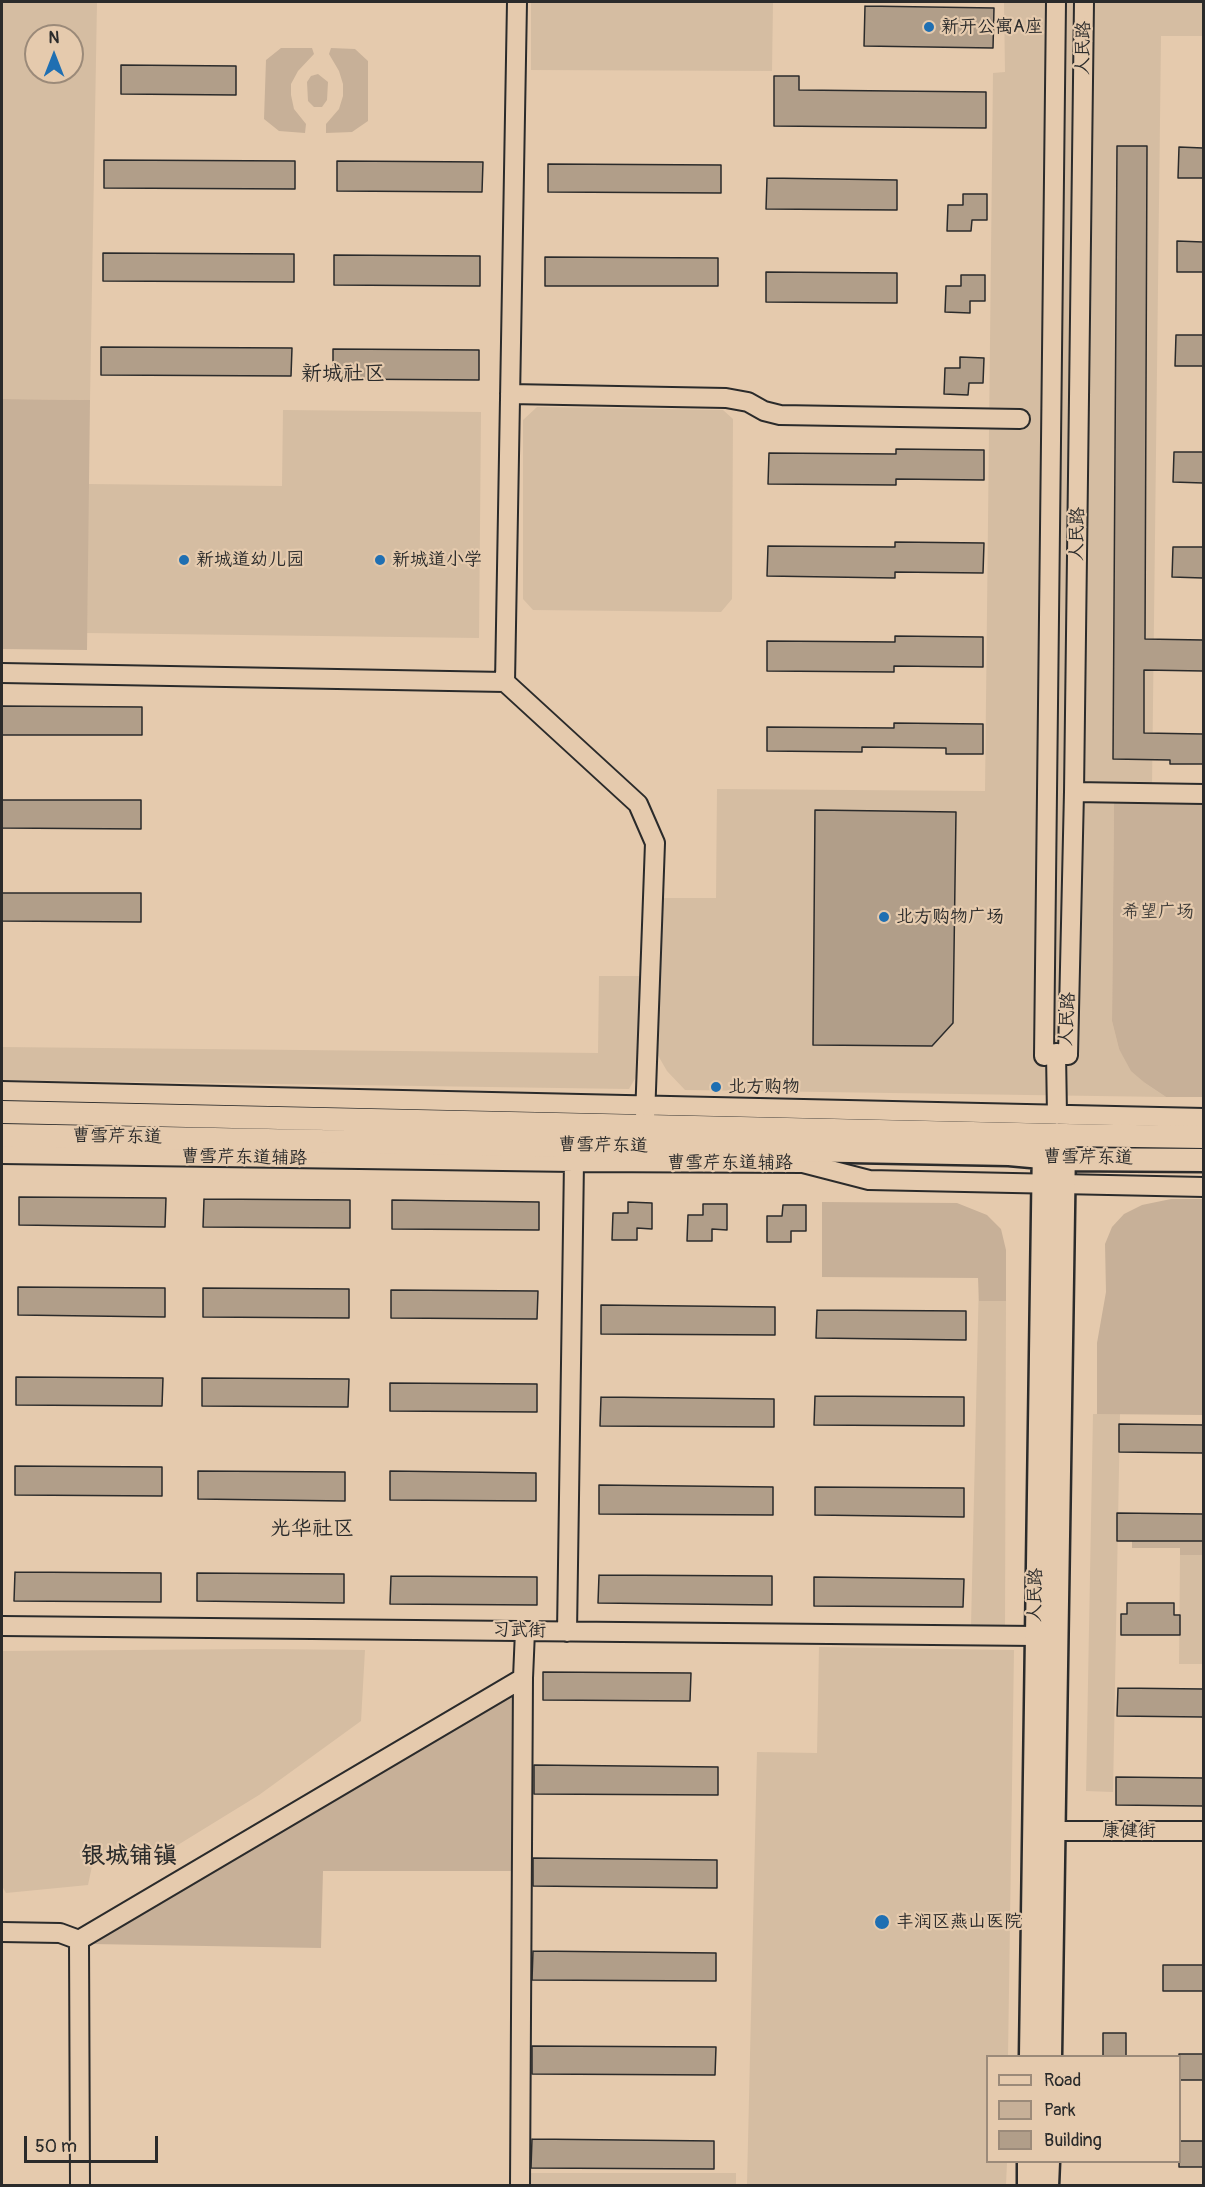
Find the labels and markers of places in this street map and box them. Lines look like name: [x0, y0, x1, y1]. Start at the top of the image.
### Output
place label: 新开公寓A座: [941, 16, 1043, 38]
marker: 新开公寓A座: [922, 20, 936, 34]
place label: 新城道幼儿园: [196, 549, 304, 571]
place label: 新城道小学: [392, 549, 482, 571]
marker: 新城道幼儿园: [177, 553, 191, 567]
marker: 新城道小学: [373, 553, 387, 567]
place label: 北方购物广场: [896, 906, 1004, 928]
marker: 北方购物广场: [877, 910, 891, 924]
place label: 北方购物: [728, 1076, 800, 1098]
marker: 北方购物: [709, 1080, 723, 1094]
place label: 丰润区燕山医院: [896, 1911, 1022, 1933]
marker: 丰润区燕山医院: [873, 1913, 891, 1931]

